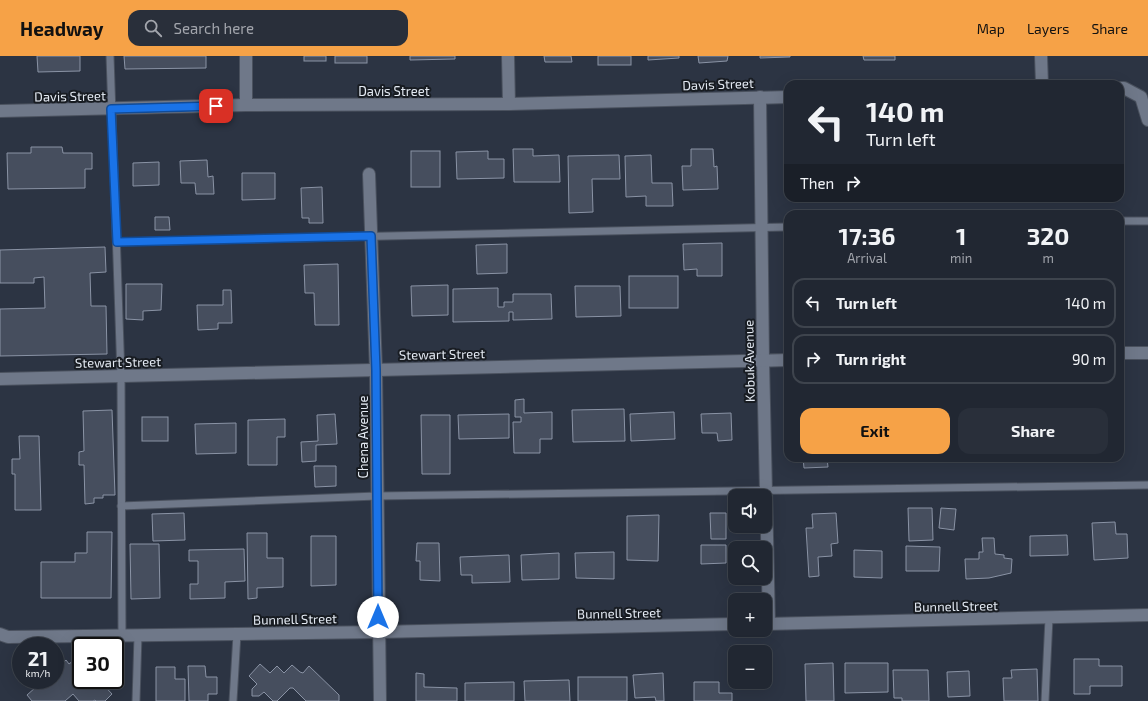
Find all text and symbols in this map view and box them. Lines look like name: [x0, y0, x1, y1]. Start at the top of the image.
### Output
search box: [128, 10, 408, 46]
text: Headway: [20, 17, 104, 40]
icon: search: [142, 17, 164, 39]
text: Search here: [174, 19, 254, 37]
text: Map: [977, 20, 1005, 37]
text: Layers: [1027, 20, 1069, 37]
text: Share: [1091, 20, 1128, 37]
street label: Davis Street: [682, 75, 754, 93]
street label: Davis Street: [358, 83, 430, 99]
street label: Davis Street: [34, 87, 106, 105]
pin: [199, 89, 233, 123]
text: 140 m: [866, 94, 944, 128]
icon: arrive: [205, 95, 227, 117]
icon: left: [800, 96, 852, 148]
text: Turn left: [866, 128, 936, 150]
icon: right: [842, 172, 864, 194]
text: Then: [800, 174, 834, 192]
text: 17:36: [839, 221, 896, 250]
text: 1: [956, 221, 966, 250]
text: 320: [1027, 221, 1069, 250]
text: Arrival: [847, 250, 887, 266]
text: min: [950, 250, 972, 266]
text: m: [1042, 250, 1054, 266]
icon: left: [802, 292, 824, 314]
text: Turn left: [836, 294, 897, 312]
text: 140 m: [1065, 294, 1106, 312]
street label: Kobuk Avenue: [740, 320, 758, 402]
street label: Stewart Street: [399, 345, 485, 363]
icon: right: [802, 348, 824, 370]
text: Turn right: [836, 350, 906, 368]
text: 90 m: [1072, 350, 1106, 368]
street label: Stewart Street: [75, 353, 161, 371]
street label: Chena Avenue: [355, 396, 371, 478]
button: Exit: [800, 408, 950, 454]
button: Share: [958, 408, 1108, 454]
map controls: [728, 489, 772, 689]
button: sound: [728, 489, 772, 533]
button: search: [728, 541, 772, 585]
button: +: [728, 593, 772, 637]
position arrow: [357, 596, 399, 638]
street label: Bunnell Street: [914, 597, 998, 615]
street label: Bunnell Street: [577, 604, 661, 622]
street label: Bunnell Street: [253, 610, 337, 628]
speed limit sign: 30: [72, 637, 124, 689]
button: −: [728, 645, 772, 689]
text: 21: [28, 646, 48, 670]
text: km/h: [26, 667, 50, 679]

